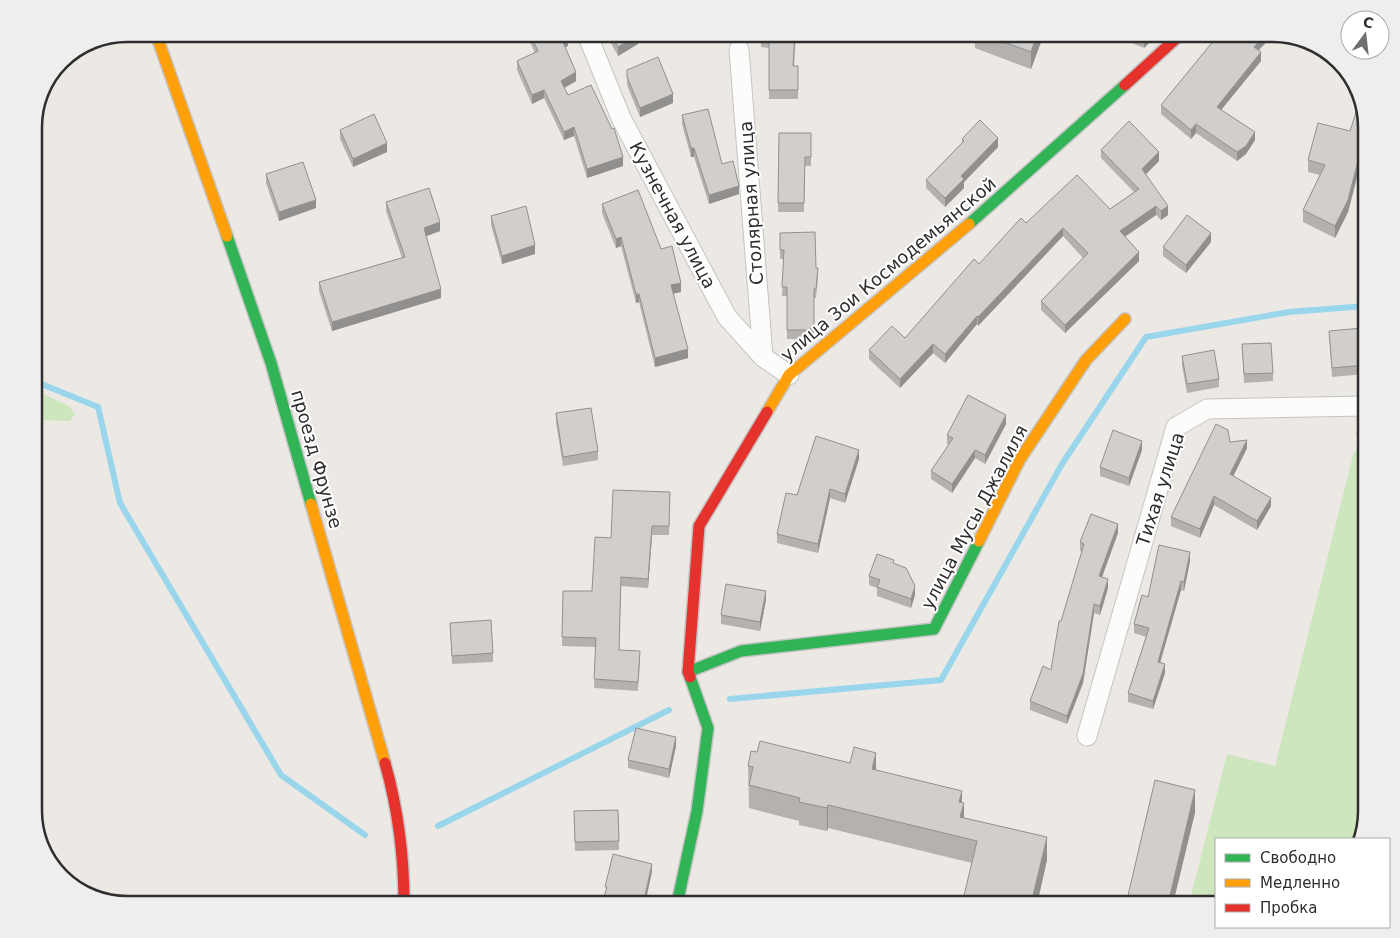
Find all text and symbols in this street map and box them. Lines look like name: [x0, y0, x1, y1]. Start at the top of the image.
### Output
north arrow: [1340, 10, 1390, 60]
text: С: [1361, 13, 1375, 32]
street label: Столярная улица: [735, 120, 767, 286]
street label: Кузнечная улица: [625, 138, 721, 292]
street label: улица Зои Космодемьянской: [776, 173, 1000, 365]
street label: проезд Фрунзе: [287, 387, 347, 531]
street label: улица Мусы Джалиля: [916, 421, 1032, 613]
street label: Тихая улица: [1131, 430, 1188, 549]
legend: [1215, 838, 1390, 928]
text: Свободно: [1260, 849, 1336, 867]
text: Медленно: [1260, 874, 1340, 892]
text: Пробка: [1260, 899, 1317, 917]

